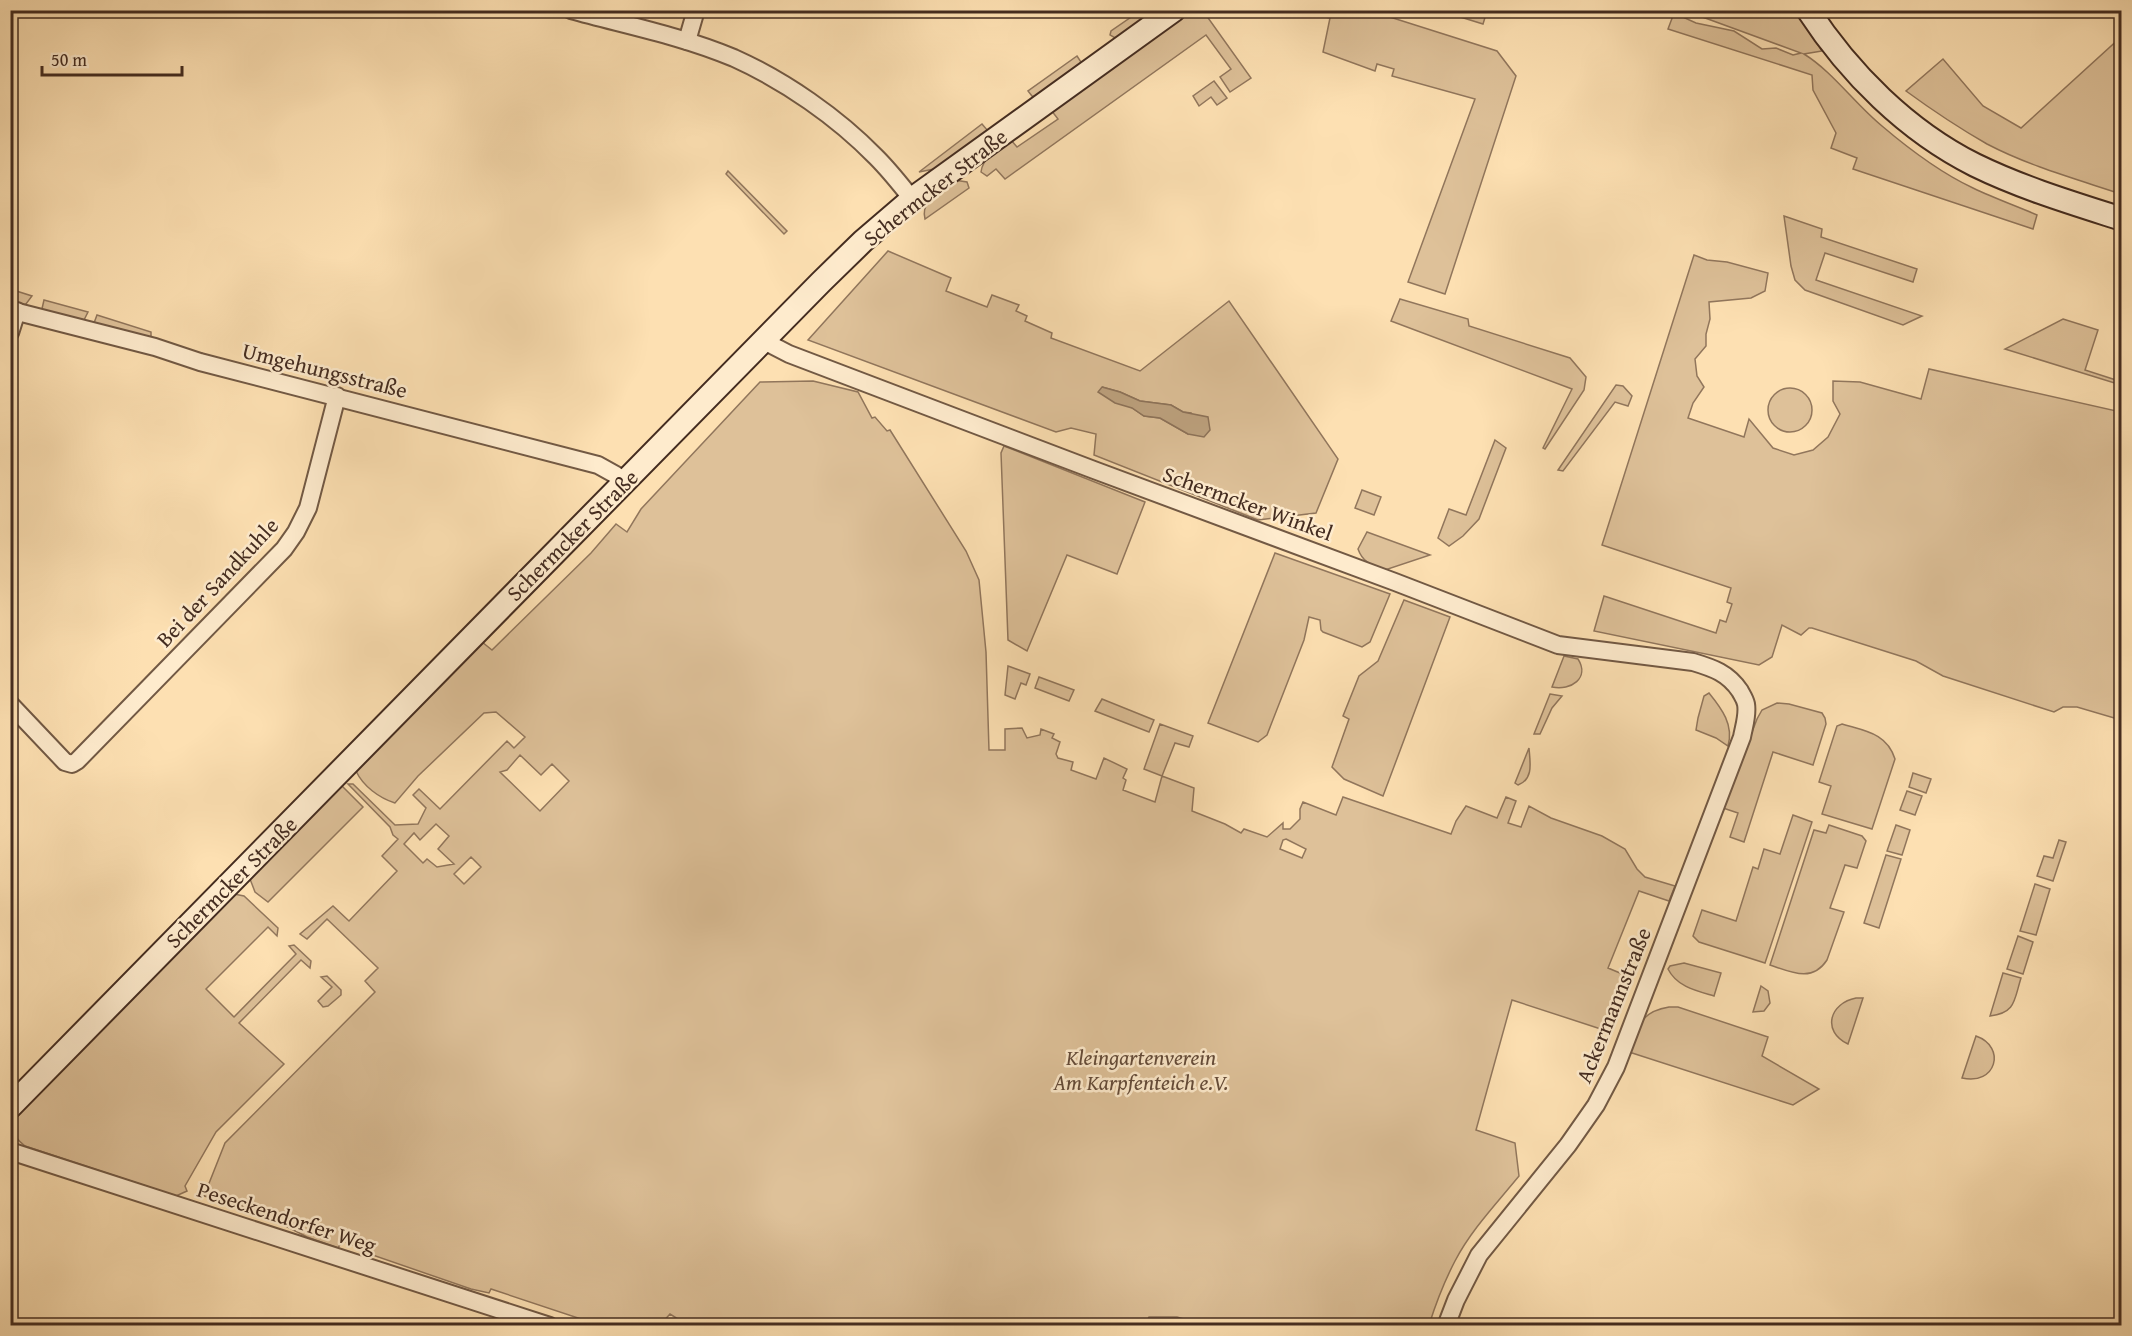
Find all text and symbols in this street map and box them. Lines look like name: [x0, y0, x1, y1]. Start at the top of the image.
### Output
scale bar: [42, 39, 182, 77]
text: 50 m: [51, 46, 87, 73]
street label: Schermcker Straße: [856, 120, 1014, 254]
street label: Umgehungsstraße: [239, 334, 411, 406]
street label: Schermcker Winkel: [1159, 457, 1337, 549]
street label: Schermcker Straße: [499, 462, 645, 608]
street label: Bei der Sandkuhle: [148, 510, 286, 654]
street label: Schermcker Straße: [158, 809, 304, 955]
street label: Ackermannstraße: [1567, 923, 1659, 1087]
park label: Kleingartenverein Am Karpfenteich e.V.: [1053, 1041, 1228, 1098]
street label: Peseckendorfer Weg: [193, 1173, 381, 1261]

